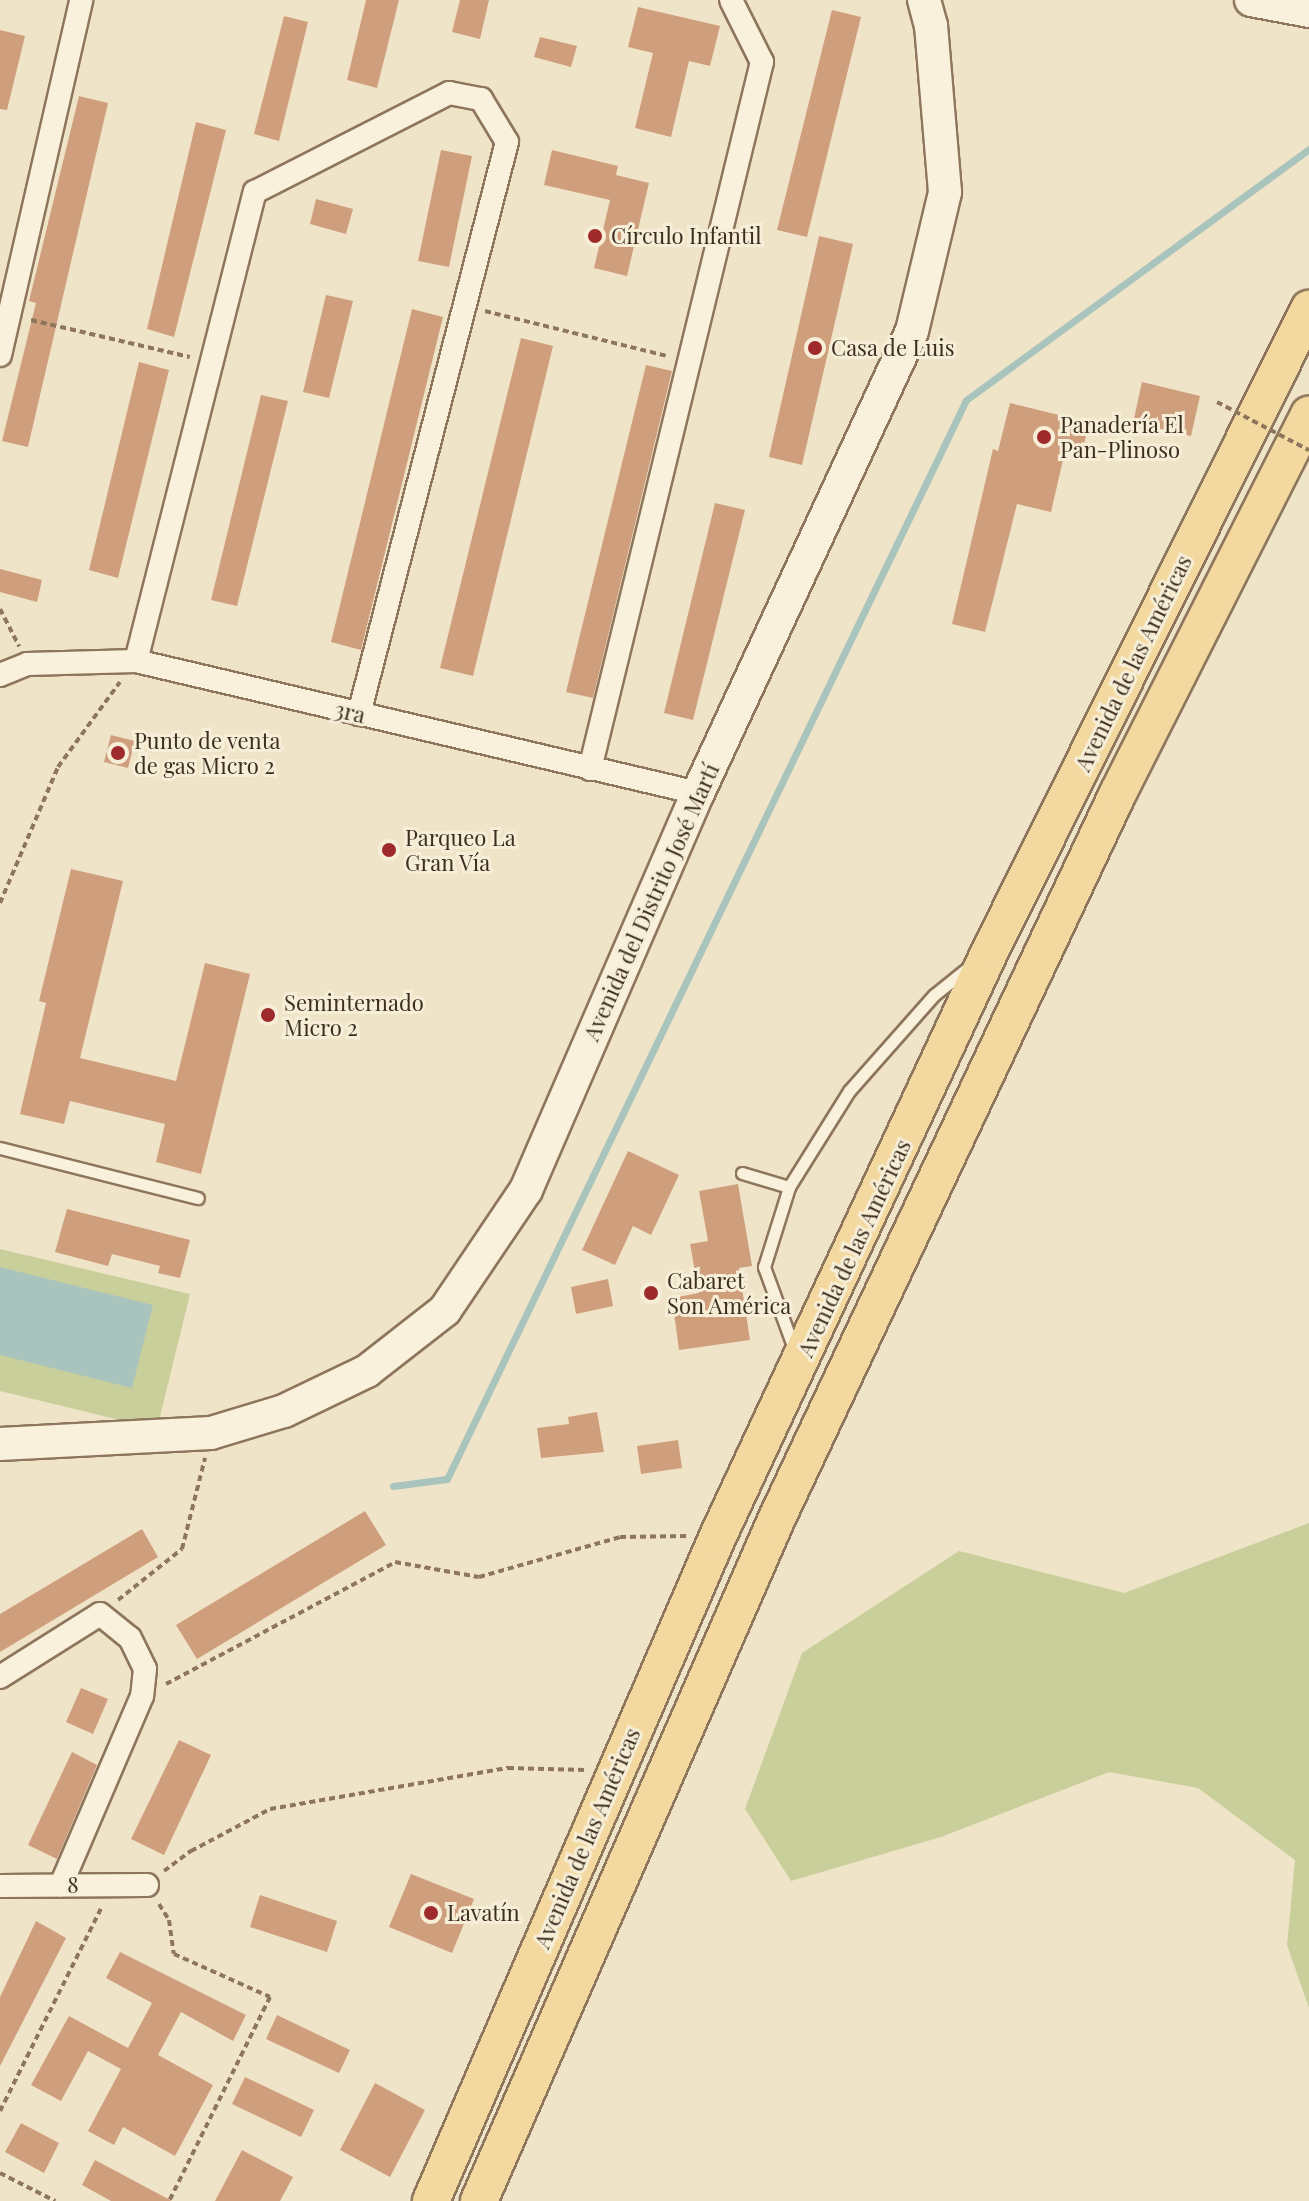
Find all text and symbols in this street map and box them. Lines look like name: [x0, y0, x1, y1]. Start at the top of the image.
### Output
place label: Círculo Infantil: [611, 223, 762, 249]
marker: Círculo Infantil: [586, 227, 604, 245]
place label: Casa de Luis: [831, 335, 955, 361]
marker: Casa de Luis: [806, 339, 824, 357]
place label: Panadería El Pan-Plinoso: [1060, 411, 1184, 462]
marker: Panadería El Pan-Plinoso: [1035, 428, 1053, 446]
street label: Avenida de las Américas: [1069, 550, 1197, 776]
street label: 3ra: [332, 696, 368, 728]
place label: Punto de venta de gas Micro 2: [134, 727, 281, 778]
marker: Punto de venta de gas Micro 2: [109, 744, 127, 762]
street label: Avenida del Distrito José Martí: [578, 759, 724, 1045]
place label: Parqueo La Gran Vía: [405, 824, 516, 876]
marker: Parqueo La Gran Vía: [380, 841, 398, 859]
place label: Seminternado Micro 2: [284, 989, 424, 1040]
marker: Seminternado Micro 2: [259, 1006, 277, 1024]
street label: Avenida de las Américas: [792, 1134, 916, 1362]
place label: Cabaret Son América: [667, 1267, 792, 1318]
marker: Cabaret Son América: [642, 1284, 660, 1302]
street label: Avenida de las Américas: [528, 1723, 646, 1953]
street label: 8: [67, 1872, 79, 1898]
place label: Lavatín: [447, 1900, 520, 1926]
marker: Lavatín: [422, 1904, 440, 1922]

